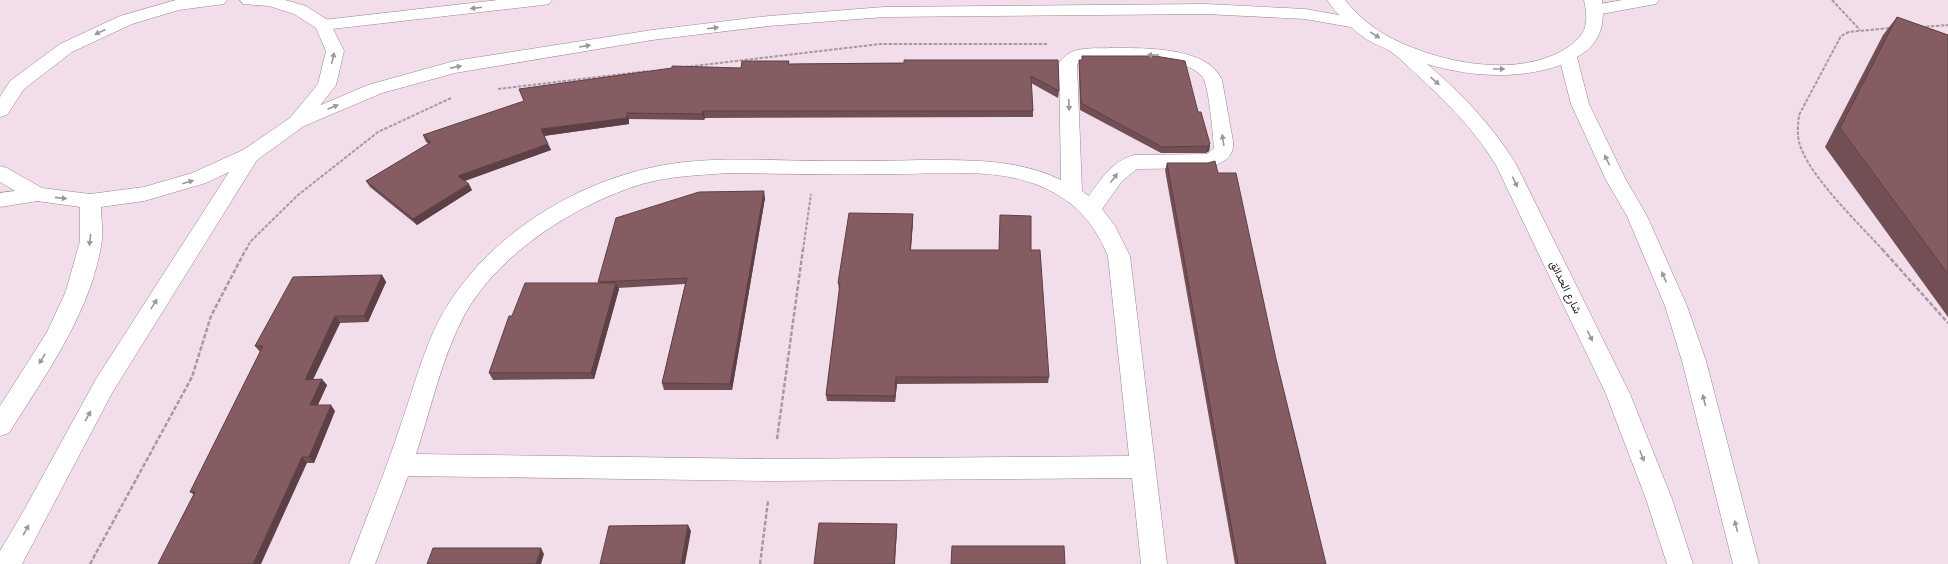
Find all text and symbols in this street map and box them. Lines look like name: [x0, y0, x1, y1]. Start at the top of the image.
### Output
one-way arrow: [470, 5, 482, 12]
one-way arrow: [707, 24, 720, 31]
one-way arrow: [94, 29, 105, 35]
one-way arrow: [1369, 32, 1381, 39]
one-way arrow: [579, 43, 591, 49]
one-way arrow: [331, 52, 337, 64]
one-way arrow: [1146, 52, 1159, 58]
one-way arrow: [450, 63, 463, 69]
one-way arrow: [1493, 66, 1506, 72]
one-way arrow: [1429, 77, 1440, 86]
one-way arrow: [1066, 99, 1073, 111]
one-way arrow: [328, 103, 340, 109]
one-way arrow: [1220, 134, 1226, 147]
one-way arrow: [1604, 154, 1610, 166]
one-way arrow: [1110, 172, 1118, 183]
one-way arrow: [1512, 176, 1518, 188]
one-way arrow: [183, 179, 195, 185]
one-way arrow: [55, 194, 67, 201]
one-way arrow: [87, 234, 94, 246]
street label: شارع الحدائق: [1546, 259, 1584, 317]
one-way arrow: [1661, 270, 1667, 282]
one-way arrow: [151, 298, 158, 310]
one-way arrow: [1587, 331, 1593, 342]
one-way arrow: [38, 354, 46, 364]
one-way arrow: [1701, 394, 1707, 406]
one-way arrow: [85, 410, 91, 422]
one-way arrow: [1640, 450, 1646, 462]
one-way arrow: [1733, 520, 1739, 532]
one-way arrow: [23, 524, 29, 536]

